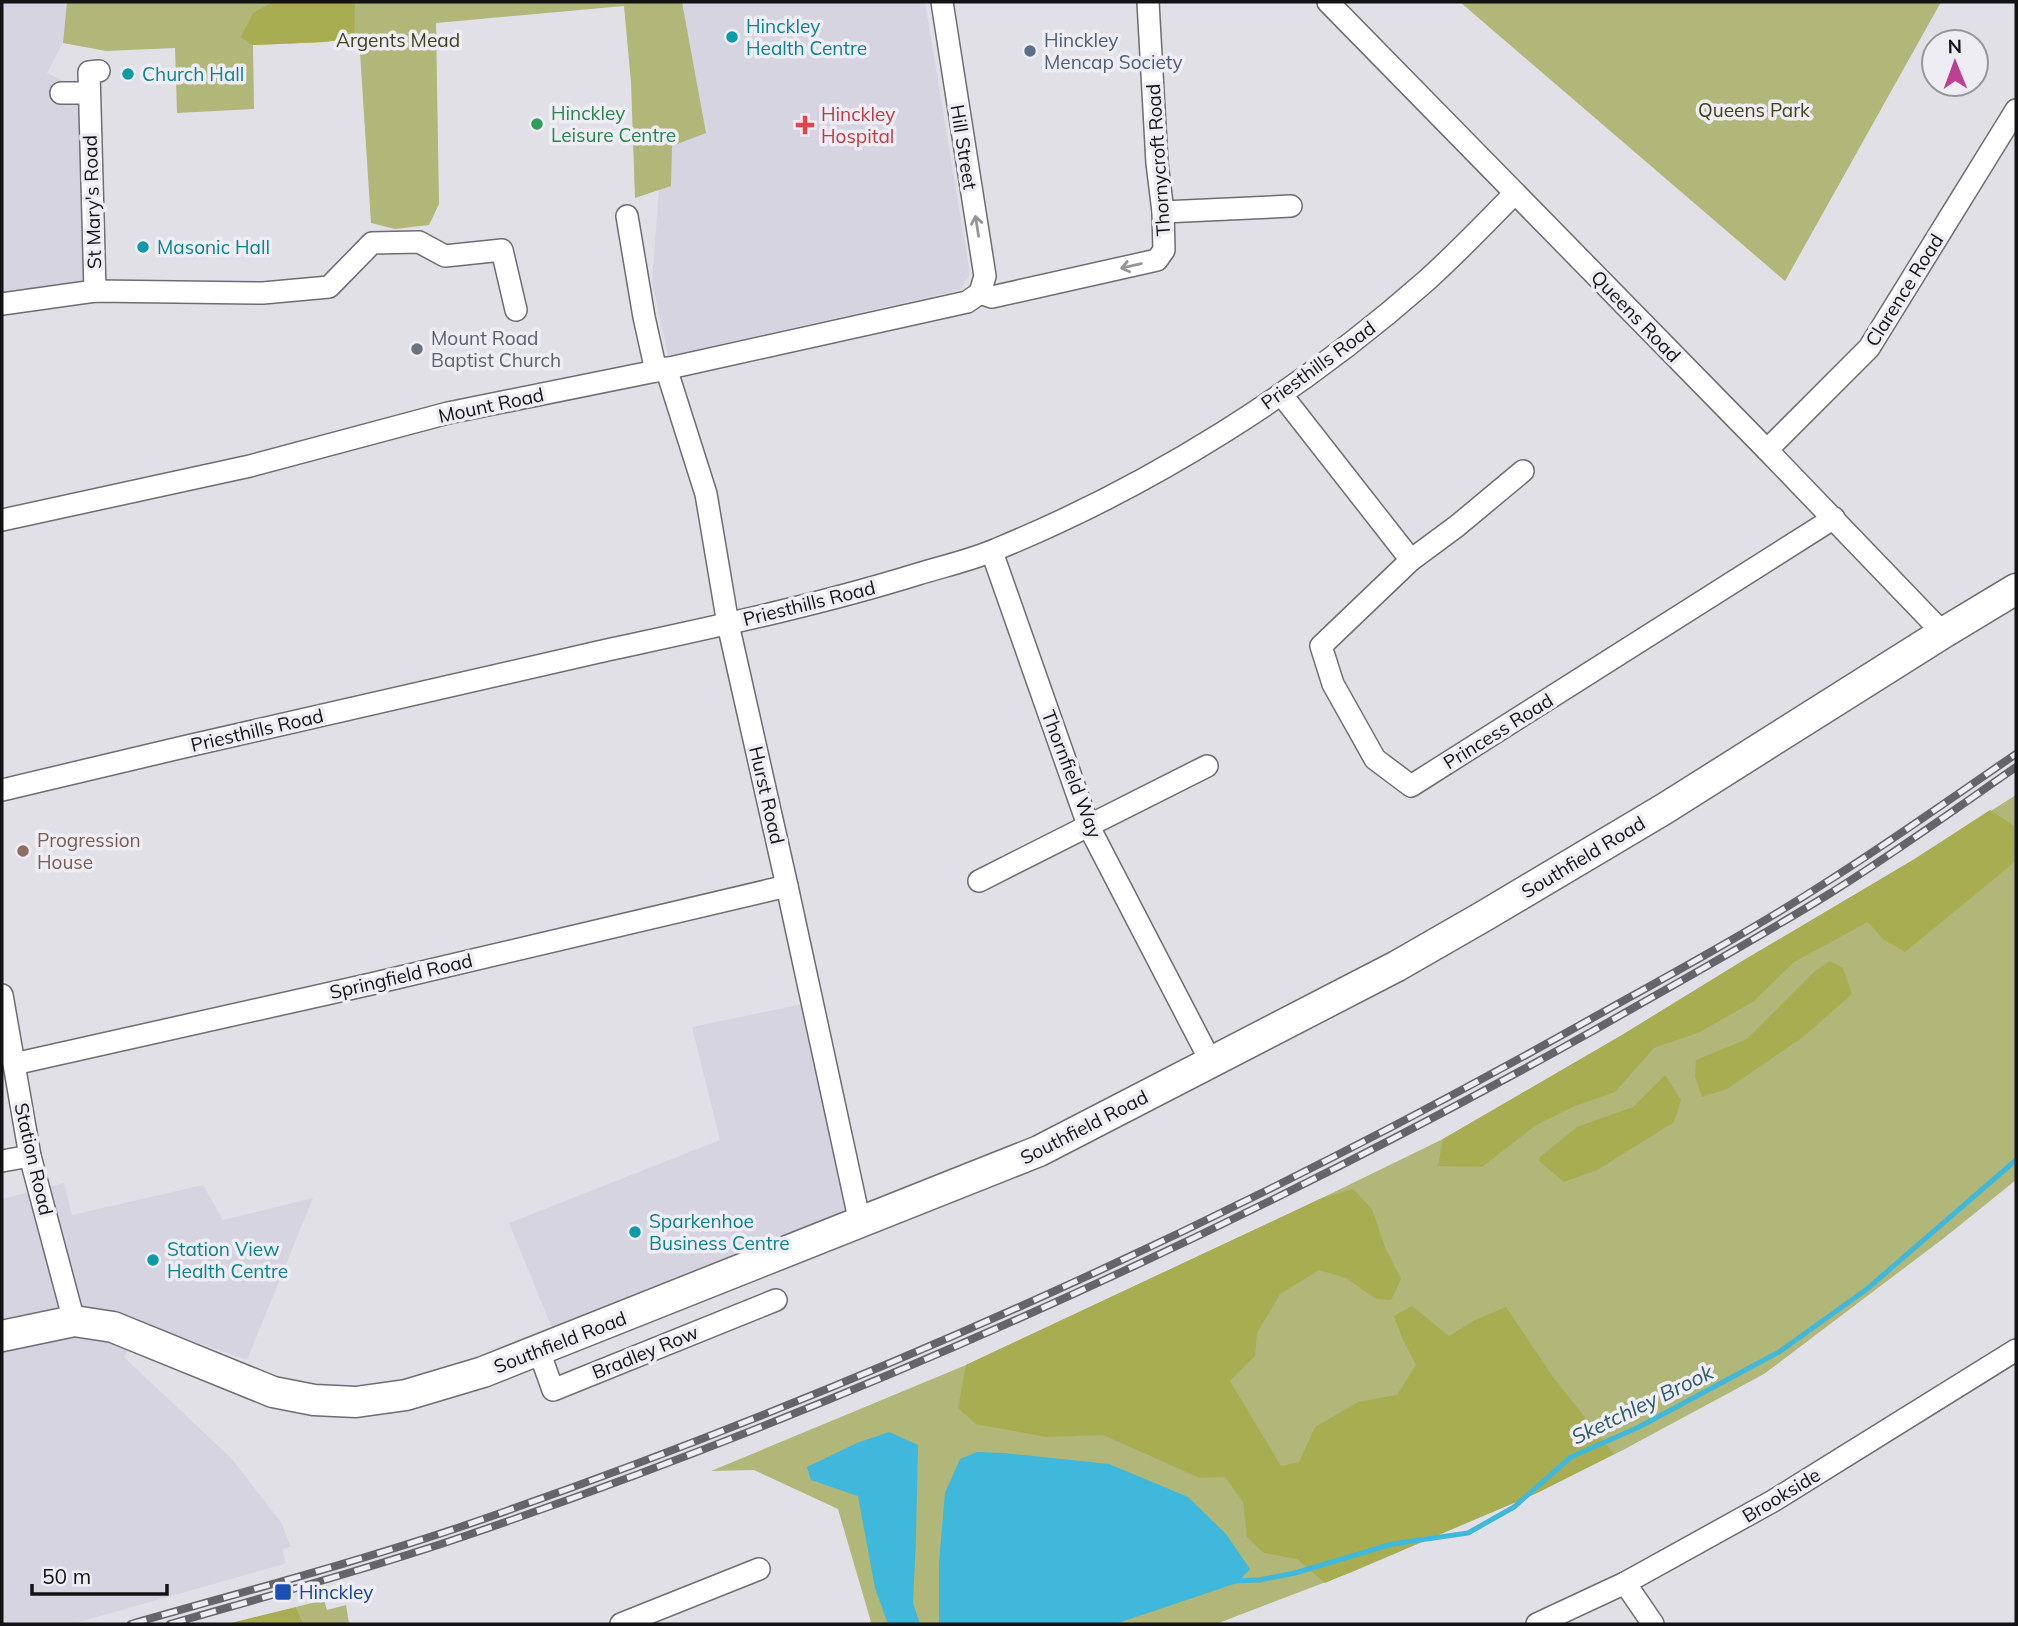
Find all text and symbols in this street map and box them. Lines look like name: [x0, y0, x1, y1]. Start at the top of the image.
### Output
place label: Hinckley Health Centre: [746, 14, 867, 60]
park label: Argents Mead: [336, 28, 460, 52]
place label: Hinckley Mencap Society: [1044, 28, 1183, 74]
north arrow: [1920, 28, 1990, 98]
marker: Hinckley Health Centre: [724, 29, 740, 45]
text: N: [1947, 34, 1962, 58]
marker: Hinckley Mencap Society: [1022, 43, 1038, 59]
place label: Church Hall: [142, 62, 244, 86]
marker: Church Hall: [120, 66, 136, 82]
street label: Thornycroft Road: [1141, 83, 1175, 237]
park label: Queens Park: [1698, 98, 1810, 122]
place label: Hinckley Leisure Centre: [551, 101, 676, 147]
place label: Hinckley Hospital: [821, 102, 895, 148]
street label: Hill Street: [945, 103, 983, 192]
marker: Hinckley Hospital: [795, 115, 815, 135]
marker: Hinckley Leisure Centre: [529, 116, 545, 132]
street label: St Mary's Road: [78, 135, 106, 269]
one-way arrow: [970, 215, 983, 238]
street label: Clarence Road: [1860, 229, 1948, 351]
place label: Masonic Hall: [157, 235, 270, 259]
marker: Masonic Hall: [135, 239, 151, 255]
one-way arrow: [1120, 260, 1143, 273]
street label: Queens Road: [1586, 265, 1686, 367]
street label: Priesthills Road: [1256, 315, 1380, 415]
place label: Mount Road Baptist Church: [431, 326, 561, 372]
marker: Mount Road Baptist Church: [409, 341, 425, 357]
street label: Mount Road: [436, 382, 546, 428]
street label: Priesthills Road: [740, 575, 878, 631]
street label: Princess Road: [1439, 688, 1557, 774]
street label: Priesthills Road: [188, 703, 326, 757]
street label: Thornfield Way: [1037, 707, 1107, 841]
street label: Hurst Road: [744, 744, 790, 846]
street label: Southfield Road: [1517, 811, 1649, 903]
place label: Progression House: [37, 828, 141, 874]
marker: Progression House: [15, 843, 31, 859]
street label: Springfield Road: [327, 948, 475, 1004]
street label: Southfield Road: [1016, 1084, 1152, 1170]
street label: Station Road: [9, 1100, 59, 1218]
place label: Sparkenhoe Business Centre: [649, 1209, 790, 1255]
marker: Sparkenhoe Business Centre: [627, 1224, 643, 1240]
place label: Station View Health Centre: [167, 1237, 288, 1283]
marker: Station View Health Centre: [145, 1252, 161, 1268]
street label: Southfield Road: [490, 1306, 630, 1378]
street label: Bradley Row: [588, 1320, 702, 1384]
water label: Sketchley Brook: [1567, 1358, 1718, 1450]
street label: Brookside: [1738, 1462, 1824, 1528]
scale bar: [32, 1552, 166, 1596]
text: 50 m: [42, 1563, 91, 1589]
place label: Hinckley: [299, 1580, 373, 1604]
marker: Hinckley: [273, 1582, 293, 1602]

